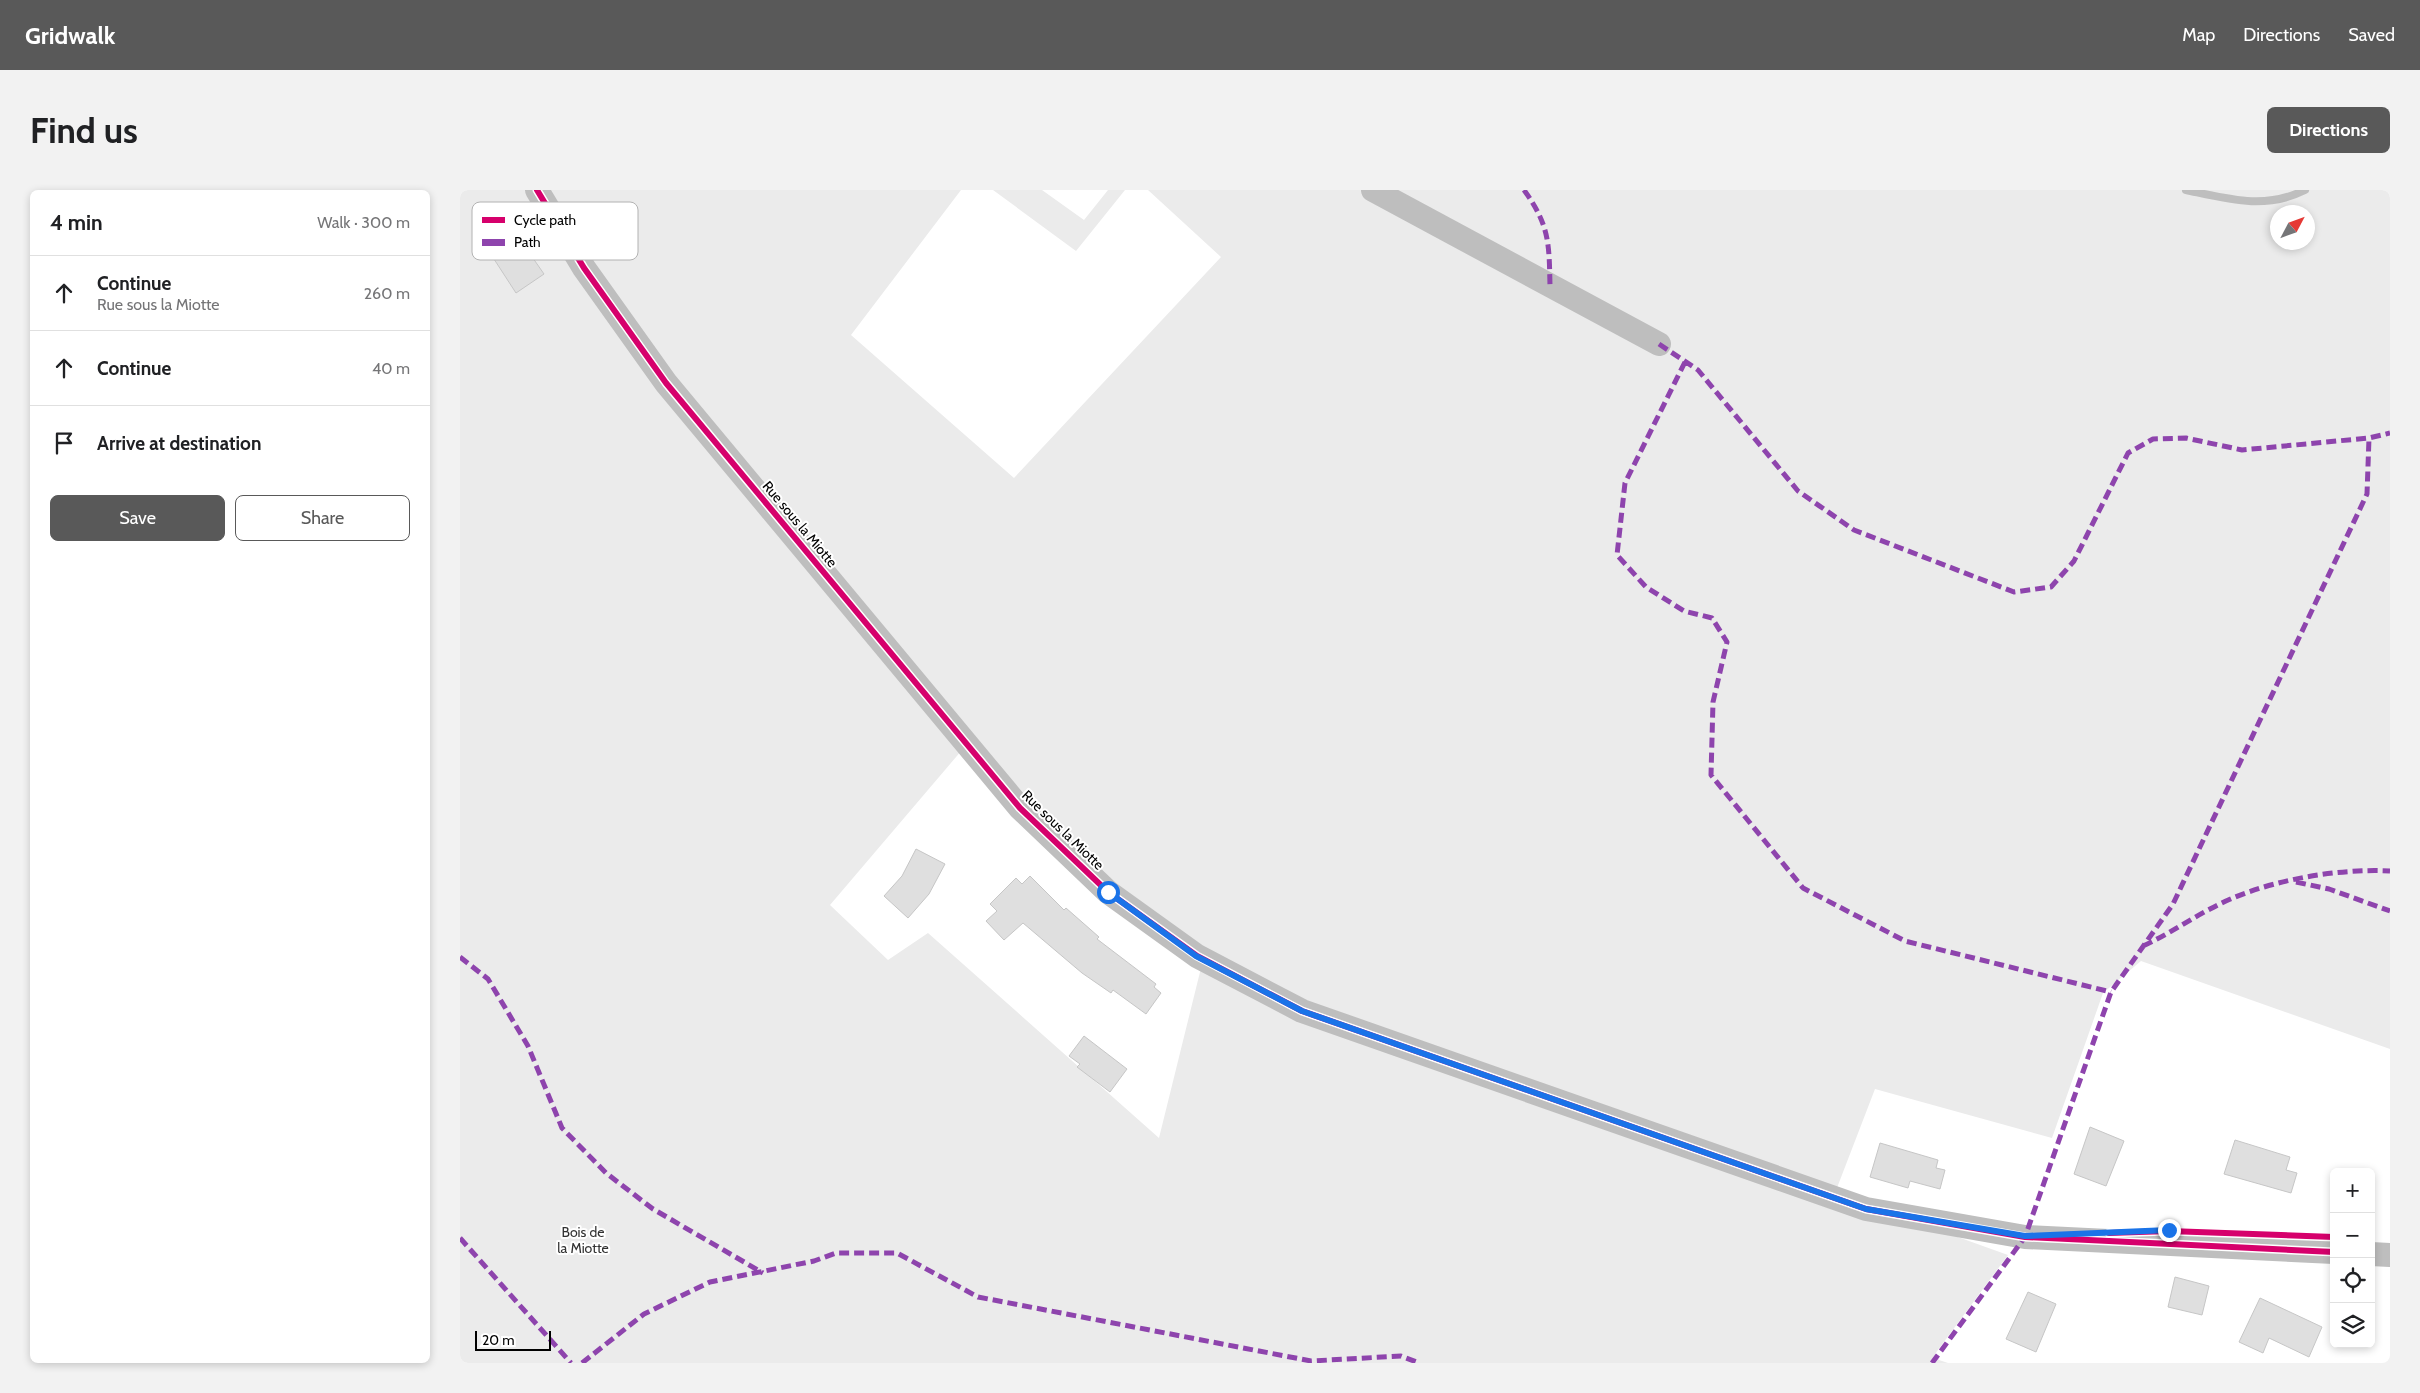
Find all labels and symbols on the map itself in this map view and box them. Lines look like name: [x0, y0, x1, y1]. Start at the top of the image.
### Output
legend: [472, 202, 638, 260]
north arrow: [2270, 205, 2315, 250]
text: Cycle path: [514, 211, 576, 229]
text: Path: [514, 233, 541, 251]
street label: Rue sous la Miotte: [759, 477, 841, 571]
street label: Rue sous la Miotte: [1018, 786, 1108, 874]
route start: [1097, 881, 1120, 904]
route end: [2158, 1219, 2181, 1242]
park label: Bois de la Miotte: [557, 1223, 609, 1257]
scale bar: [475, 1328, 551, 1351]

